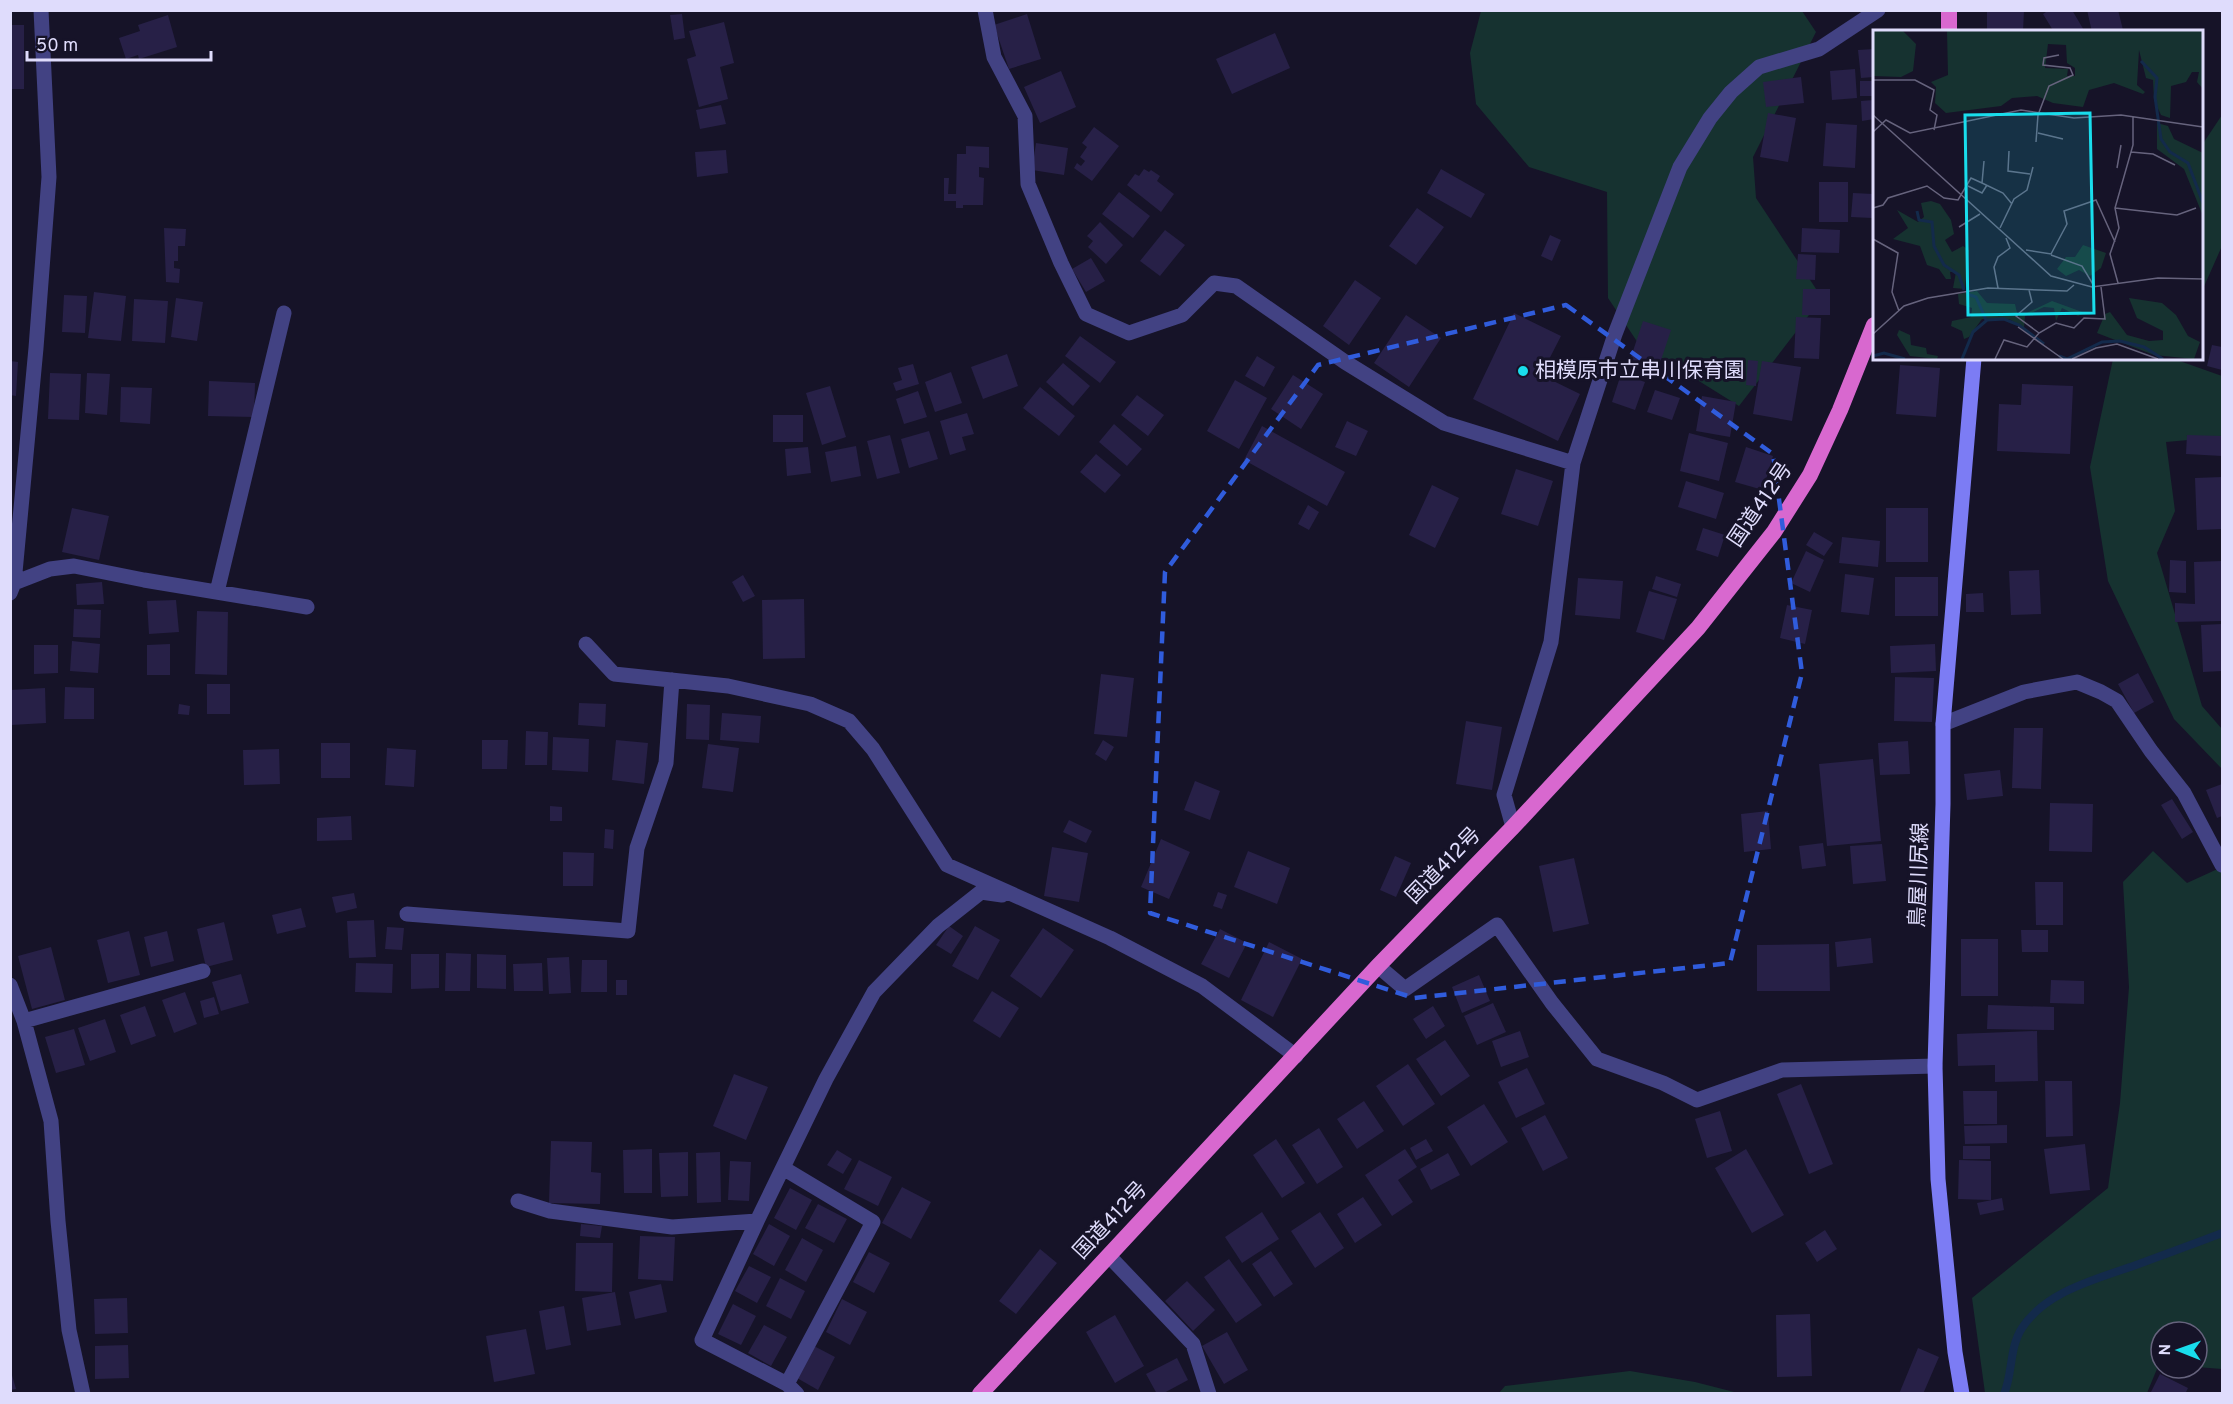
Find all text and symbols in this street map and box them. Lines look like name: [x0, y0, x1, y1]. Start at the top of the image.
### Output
scale bar: [27, 24, 212, 62]
inset map: [1873, 30, 2203, 360]
text: 50 m: [36, 35, 78, 58]
place label: 相模原市立串川保育園: [1535, 358, 1745, 385]
marker: 相模原市立串川保育園: [1516, 364, 1530, 378]
street label: 国道412号: [1723, 457, 1799, 553]
street label: 国道412号: [1401, 822, 1487, 910]
street label: 鳥屋川尻線: [1905, 822, 1935, 928]
street label: 国道412号: [1068, 1176, 1154, 1266]
north arrow: [2149, 1320, 2209, 1380]
text: N: [2156, 1344, 2176, 1356]

